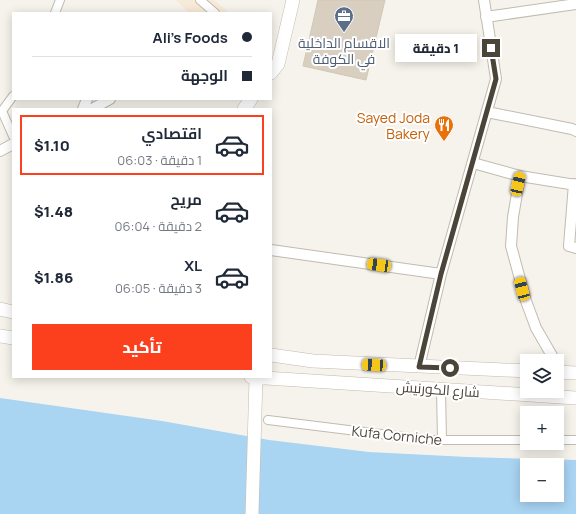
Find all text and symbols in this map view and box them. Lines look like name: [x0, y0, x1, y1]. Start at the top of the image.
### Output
office icon: الاقسام الداخلية في الكوفة: [333, 5, 355, 33]
text: Ali's Foods: [153, 27, 228, 48]
place label: الاقسام الداخلية في الكوفة: [298, 33, 390, 71]
callout: 1 دقيقة: [395, 34, 477, 62]
text: 1 دقيقة: [413, 39, 459, 57]
route end: [482, 39, 500, 57]
text: الوجهة: [181, 65, 228, 86]
place label: Sayed Joda Bakery: [357, 108, 431, 143]
restaurant icon: Sayed Joda Bakery: [433, 114, 455, 142]
text: اقتصادي: [142, 123, 202, 144]
icon: car: [214, 127, 250, 163]
text: $1.10: [34, 135, 70, 156]
text: 1 دقيقة · 06:03: [117, 151, 202, 169]
car: [509, 171, 527, 197]
text: مريح: [170, 189, 202, 210]
icon: car: [214, 193, 250, 229]
text: $1.48: [34, 201, 73, 222]
text: 2 دقيقة · 06:04: [115, 217, 202, 235]
text: XL: [184, 255, 202, 276]
car: [366, 257, 392, 273]
icon: car: [214, 259, 250, 295]
text: $1.86: [34, 267, 73, 288]
car: [513, 276, 531, 302]
text: 3 دقيقة · 06:05: [115, 279, 202, 297]
button: تأكيد: [32, 324, 252, 370]
map controls: [520, 354, 564, 502]
button: layers: [520, 354, 564, 398]
car: [362, 358, 386, 372]
route start: [441, 359, 459, 377]
street label: شارع الكورنيش: [396, 377, 480, 401]
button: +: [520, 406, 564, 450]
street label: Kufa Corniche: [351, 421, 443, 449]
button: −: [520, 458, 564, 502]

